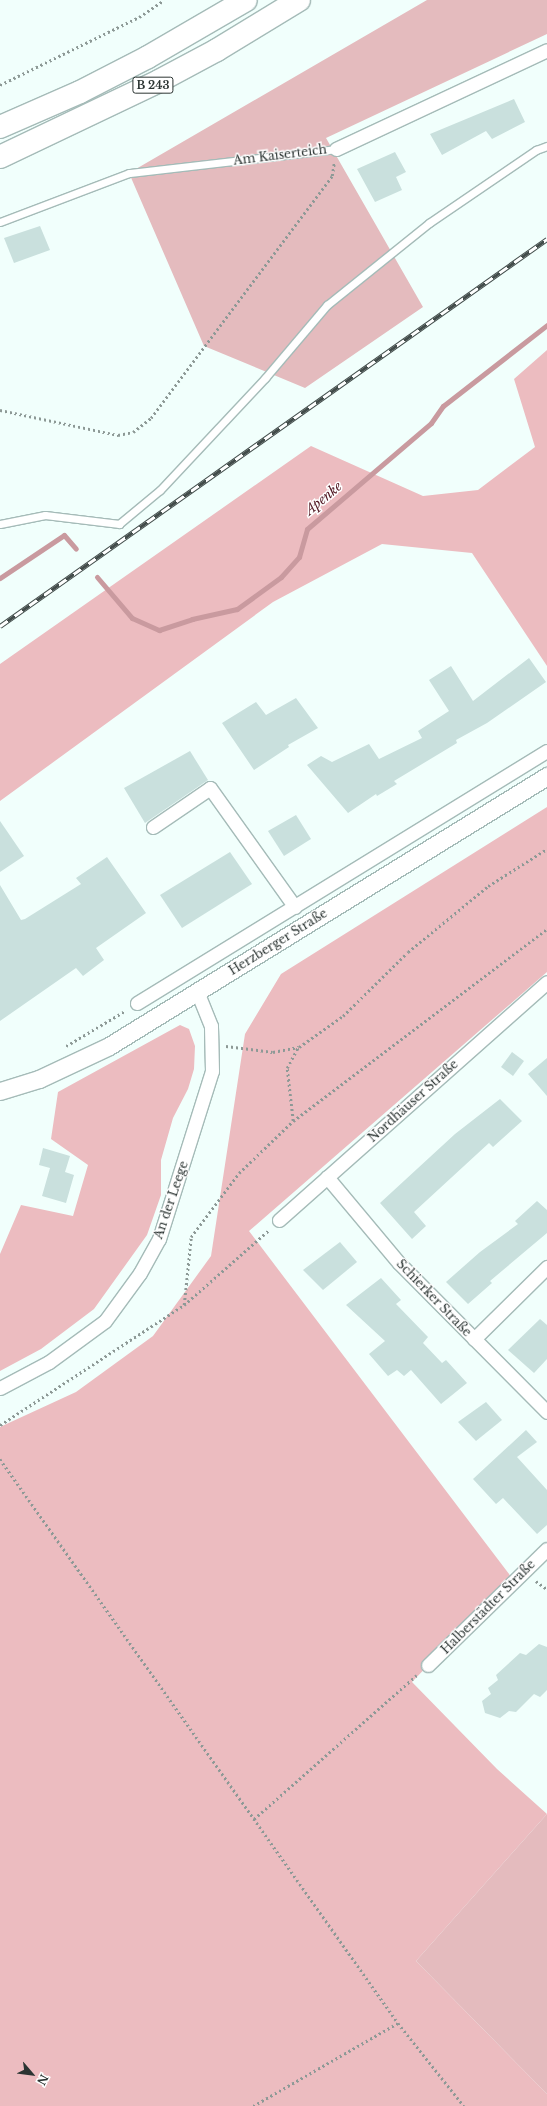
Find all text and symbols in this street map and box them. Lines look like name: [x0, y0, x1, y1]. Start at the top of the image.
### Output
road number: B 243: [132, 76, 174, 94]
street label: Am Kaiserteich: [233, 142, 327, 168]
water label: Apenke: [302, 479, 346, 519]
street label: Herzberger Straße: [226, 906, 330, 978]
street label: Nordhäuser Straße: [365, 1057, 461, 1145]
street label: An der Leege: [151, 1159, 191, 1241]
street label: Schierker Straße: [393, 1256, 475, 1340]
street label: Halberstädter Straße: [438, 1557, 538, 1657]
north arrow: [12, 2054, 52, 2094]
text: N: [34, 2072, 51, 2087]

